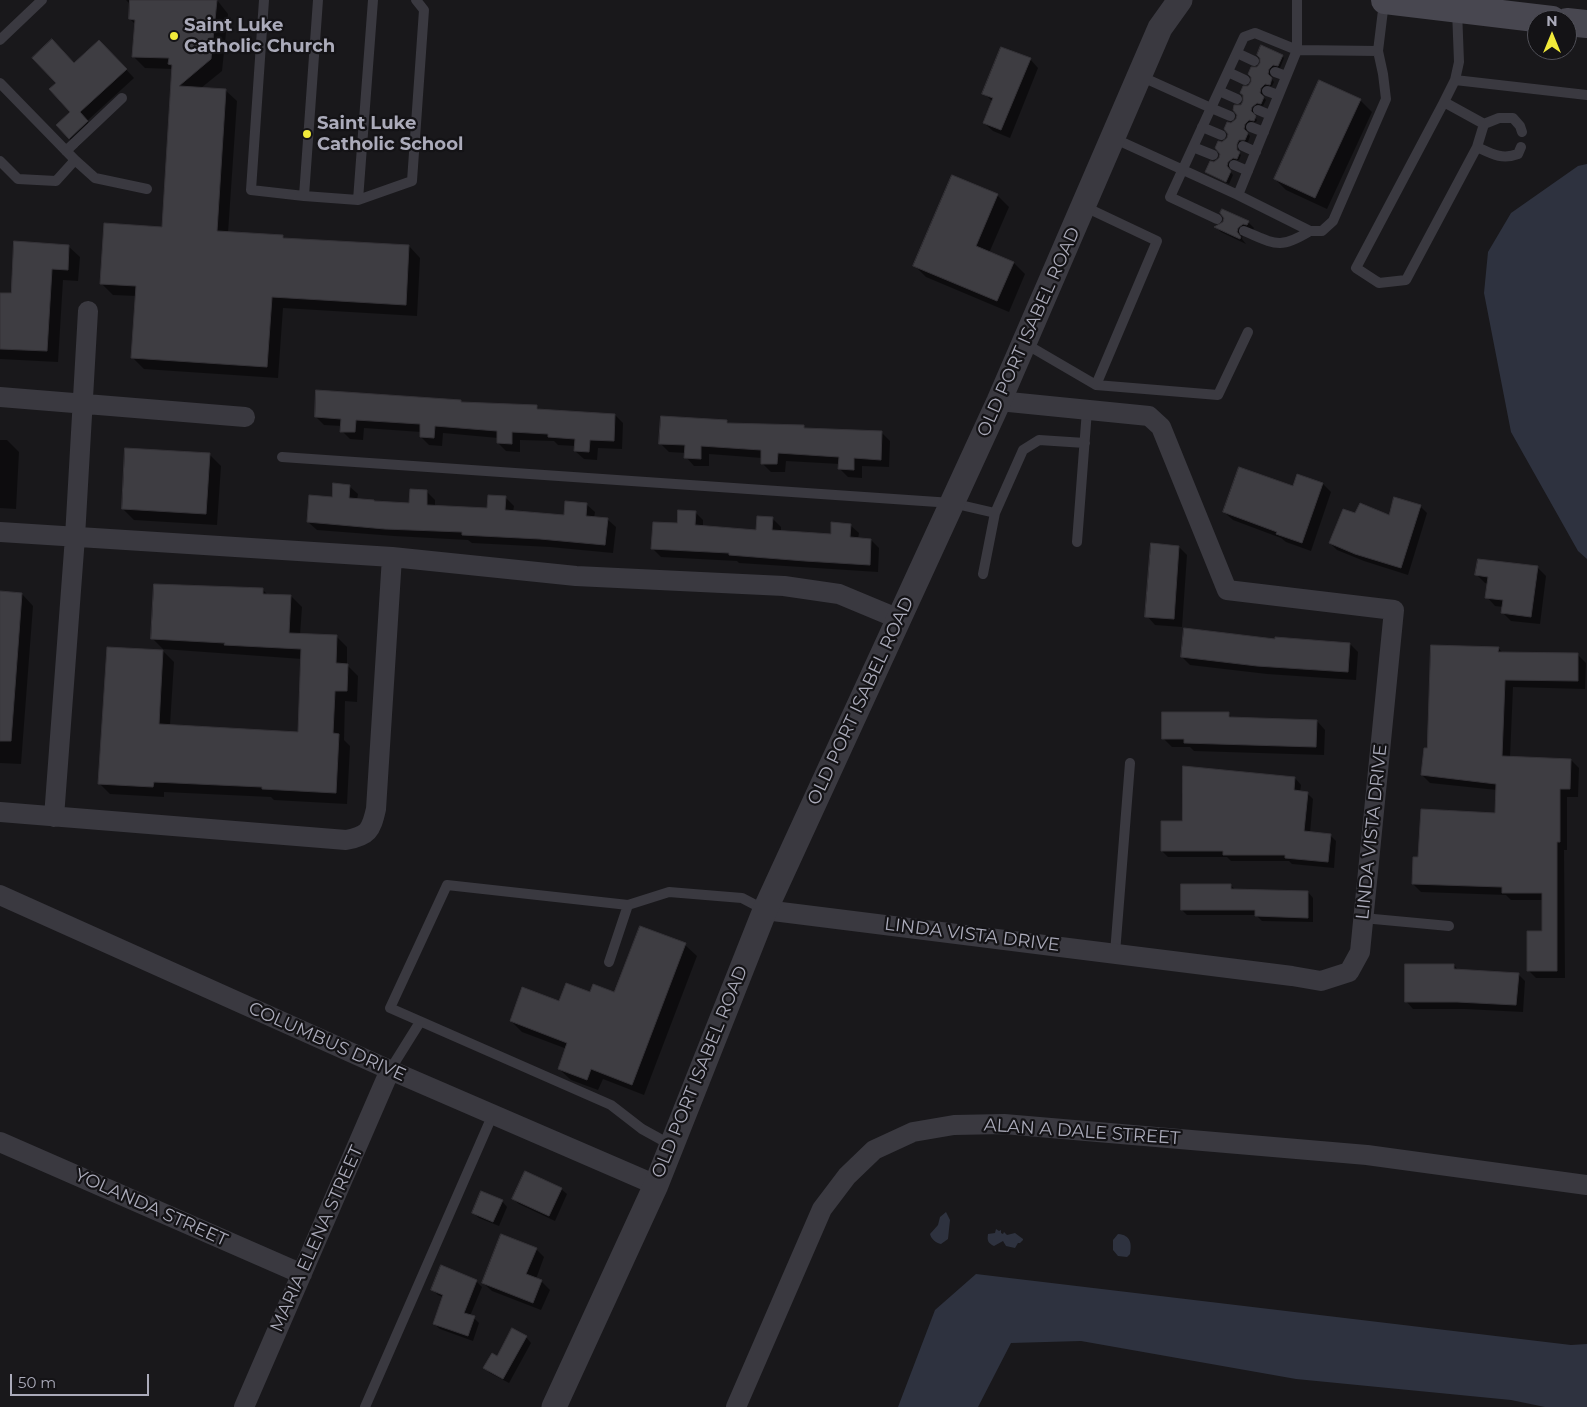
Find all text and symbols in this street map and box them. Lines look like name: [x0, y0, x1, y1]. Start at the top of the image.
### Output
north arrow: [1527, 10, 1577, 60]
text: N: [1546, 12, 1558, 30]
place label: Saint Luke Catholic Church: [184, 15, 335, 58]
marker: Saint Luke Catholic Church: [168, 30, 180, 42]
place label: Saint Luke Catholic School: [317, 113, 463, 156]
marker: Saint Luke Catholic School: [301, 128, 313, 140]
street label: OLD PORT ISABEL ROAD: [973, 224, 1085, 440]
street label: OLD PORT ISABEL ROAD: [803, 593, 919, 809]
street label: LINDA VISTA DRIVE: [1352, 743, 1392, 921]
street label: LINDA VISTA DRIVE: [883, 914, 1061, 956]
street label: OLD PORT ISABEL ROAD: [647, 963, 753, 1181]
street label: COLUMBUS DRIVE: [245, 998, 409, 1086]
street label: ALAN A DALE STREET: [983, 1114, 1181, 1150]
street label: MARIA ELENA STREET: [266, 1142, 368, 1336]
street label: YOLANDA STREET: [71, 1165, 231, 1251]
scale bar: [12, 1364, 151, 1396]
text: 50 m: [18, 1373, 56, 1392]

